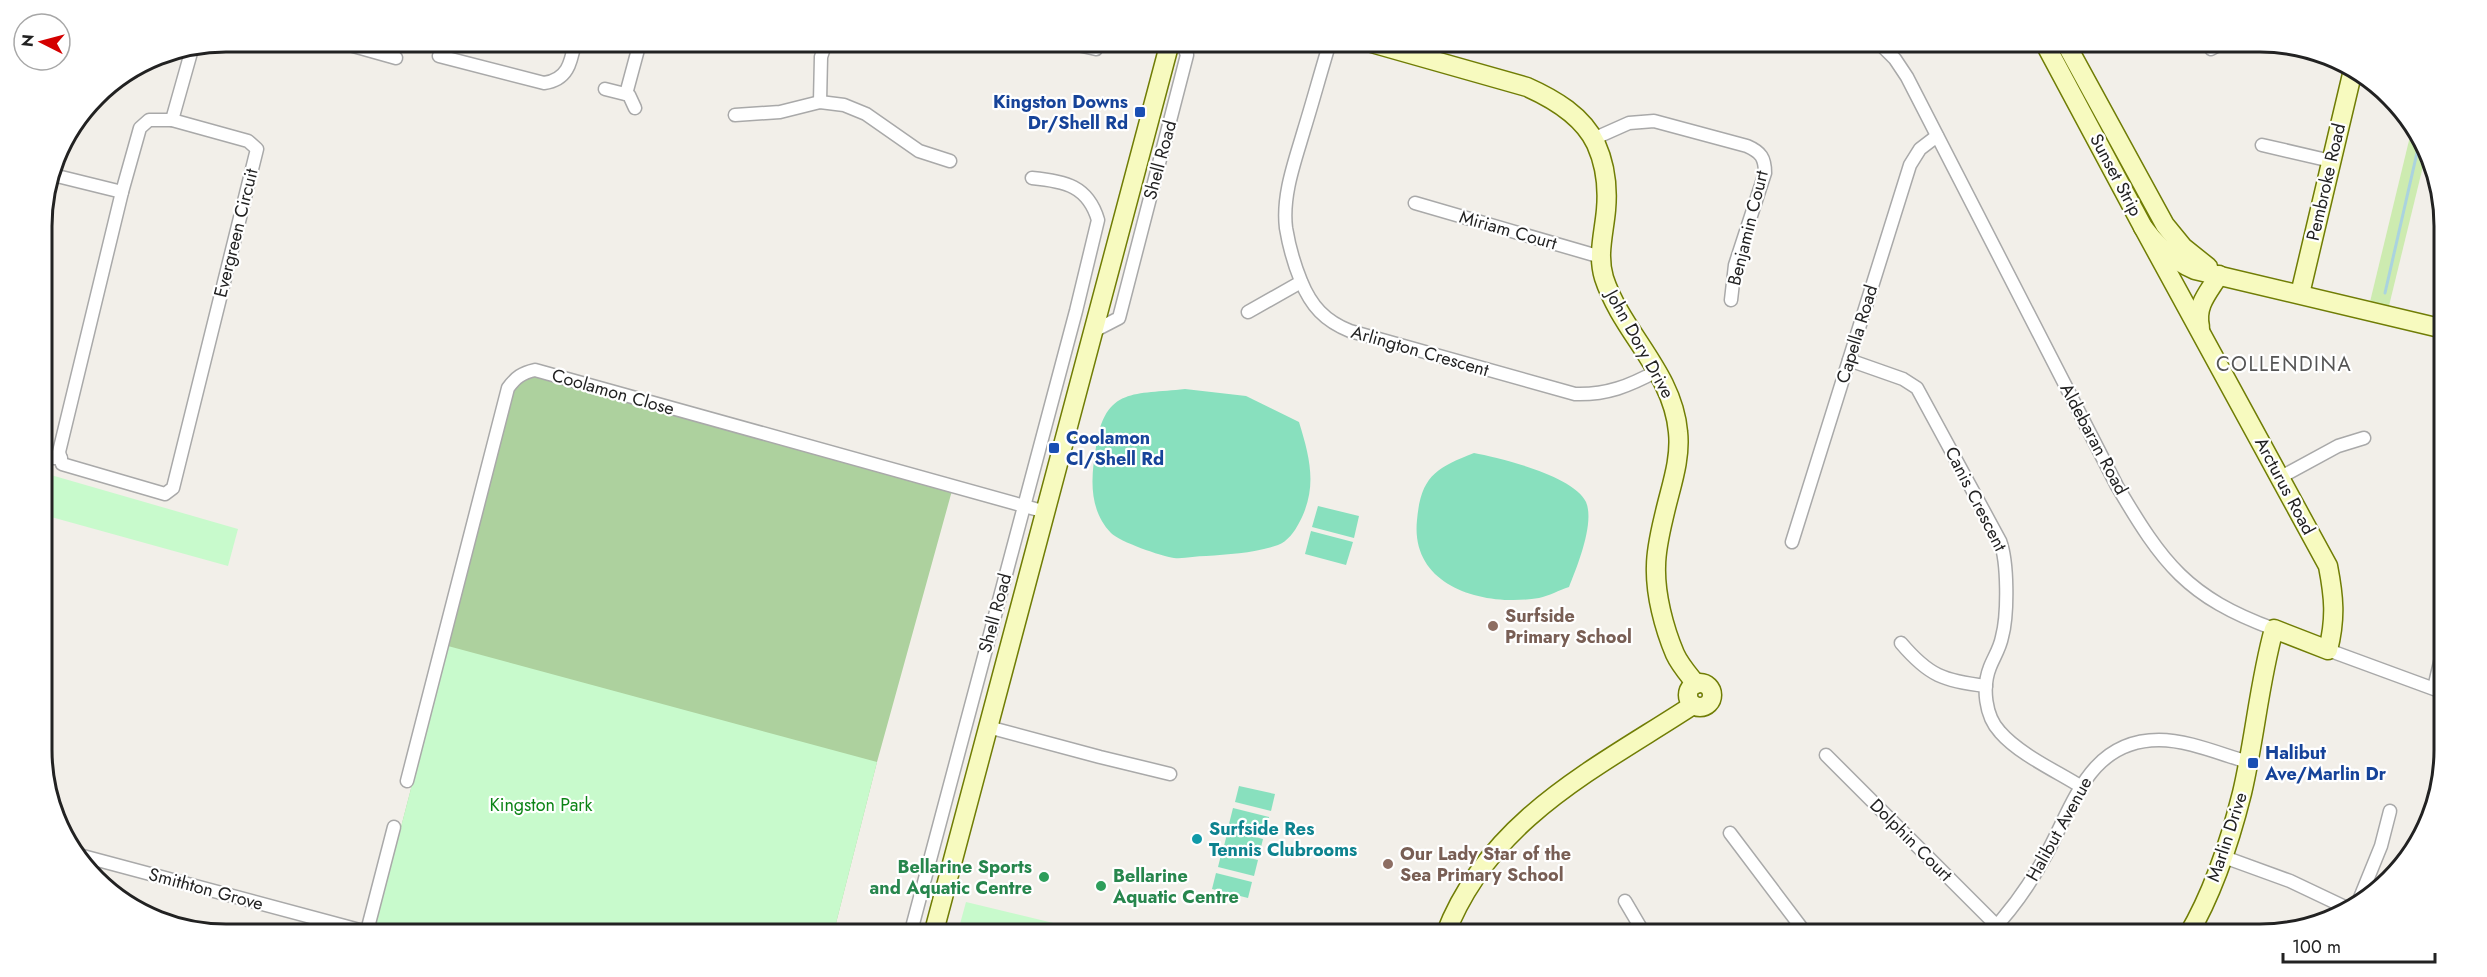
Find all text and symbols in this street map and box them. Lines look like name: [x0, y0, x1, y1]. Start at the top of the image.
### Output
north arrow: [12, 12, 72, 72]
text: N: [15, 33, 40, 48]
place label: Kingston Downs Dr/Shell Rd: [993, 89, 1128, 136]
marker: Kingston Downs Dr/Shell Rd: [1133, 105, 1147, 119]
street label: Shell Road: [1137, 117, 1183, 203]
street label: Pembroke Road: [2300, 121, 2352, 243]
street label: Sunset Strip: [2083, 129, 2149, 221]
street label: Evergreen Circuit: [207, 165, 265, 300]
street label: Benjamin Court: [1721, 167, 1775, 288]
street label: Miriam Court: [1456, 204, 1560, 257]
street label: Capella Road: [1830, 282, 1884, 386]
street label: John Dory Drive: [1598, 283, 1681, 403]
street label: Arlington Crescent: [1348, 319, 1492, 383]
district label: COLLENDINA: [2216, 350, 2352, 379]
street label: Coolamon Close: [549, 362, 677, 422]
street label: Aldebaran Road: [2054, 379, 2134, 499]
place label: Coolamon Cl/Shell Rd: [1066, 425, 1164, 472]
street label: Arcturus Road: [2248, 433, 2322, 539]
marker: Coolamon Cl/Shell Rd: [1047, 441, 1061, 455]
street label: Canis Crescent: [1938, 442, 2014, 556]
street label: Shell Road: [972, 570, 1018, 656]
place label: Surfside Primary School: [1505, 603, 1632, 650]
marker: Surfside Primary School: [1486, 619, 1500, 633]
place label: Halibut Ave/Marlin Dr: [2264, 740, 2387, 787]
marker: Halibut Ave/Marlin Dr: [2246, 756, 2260, 770]
street label: Halibut Avenue: [2020, 772, 2098, 886]
street label: Marlin Drive: [2200, 789, 2254, 885]
park label: Kingston Park: [490, 792, 593, 818]
street label: Dolphin Court: [1864, 793, 1959, 888]
place label: Surfside Res Tennis Clubrooms: [1209, 816, 1357, 863]
marker: Surfside Res Tennis Clubrooms: [1190, 832, 1204, 846]
place label: Our Lady Star of the Sea Primary School: [1400, 841, 1571, 888]
place label: Bellarine Sports and Aquatic Centre: [870, 854, 1032, 901]
marker: Our Lady Star of the Sea Primary School: [1381, 857, 1395, 871]
street label: Smithton Grove: [146, 861, 266, 917]
place label: Bellarine Aquatic Centre: [1112, 863, 1239, 910]
marker: Bellarine Sports and Aquatic Centre: [1037, 870, 1051, 884]
marker: Bellarine Aquatic Centre: [1094, 879, 1108, 893]
scale bar: [2283, 926, 2434, 964]
text: 100 m: [2292, 934, 2341, 960]

